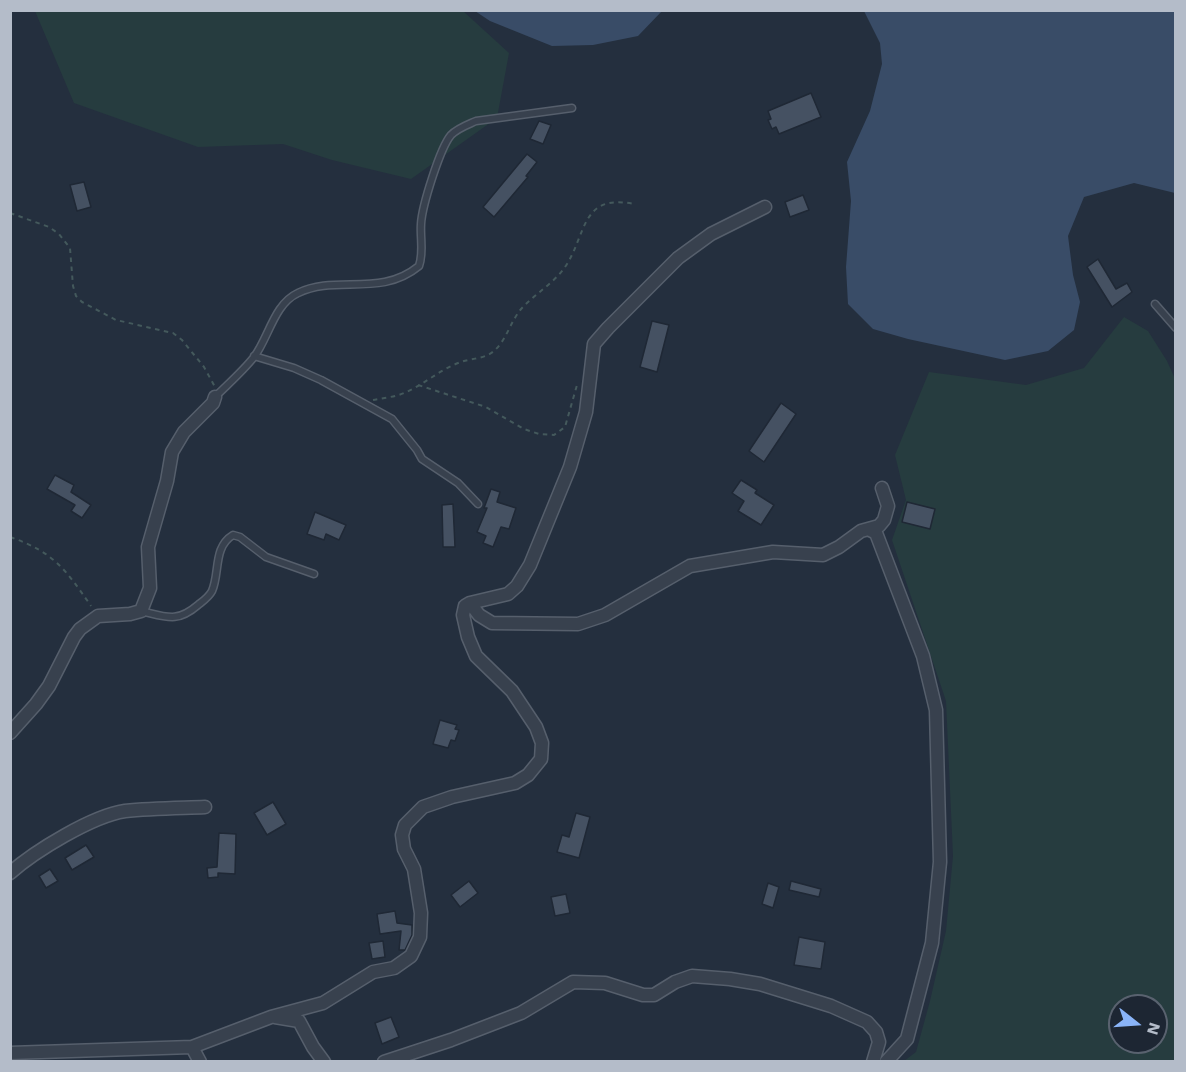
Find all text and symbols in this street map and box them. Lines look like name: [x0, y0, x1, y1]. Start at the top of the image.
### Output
north arrow: [1108, 994, 1168, 1054]
text: N: [1143, 1020, 1165, 1037]

